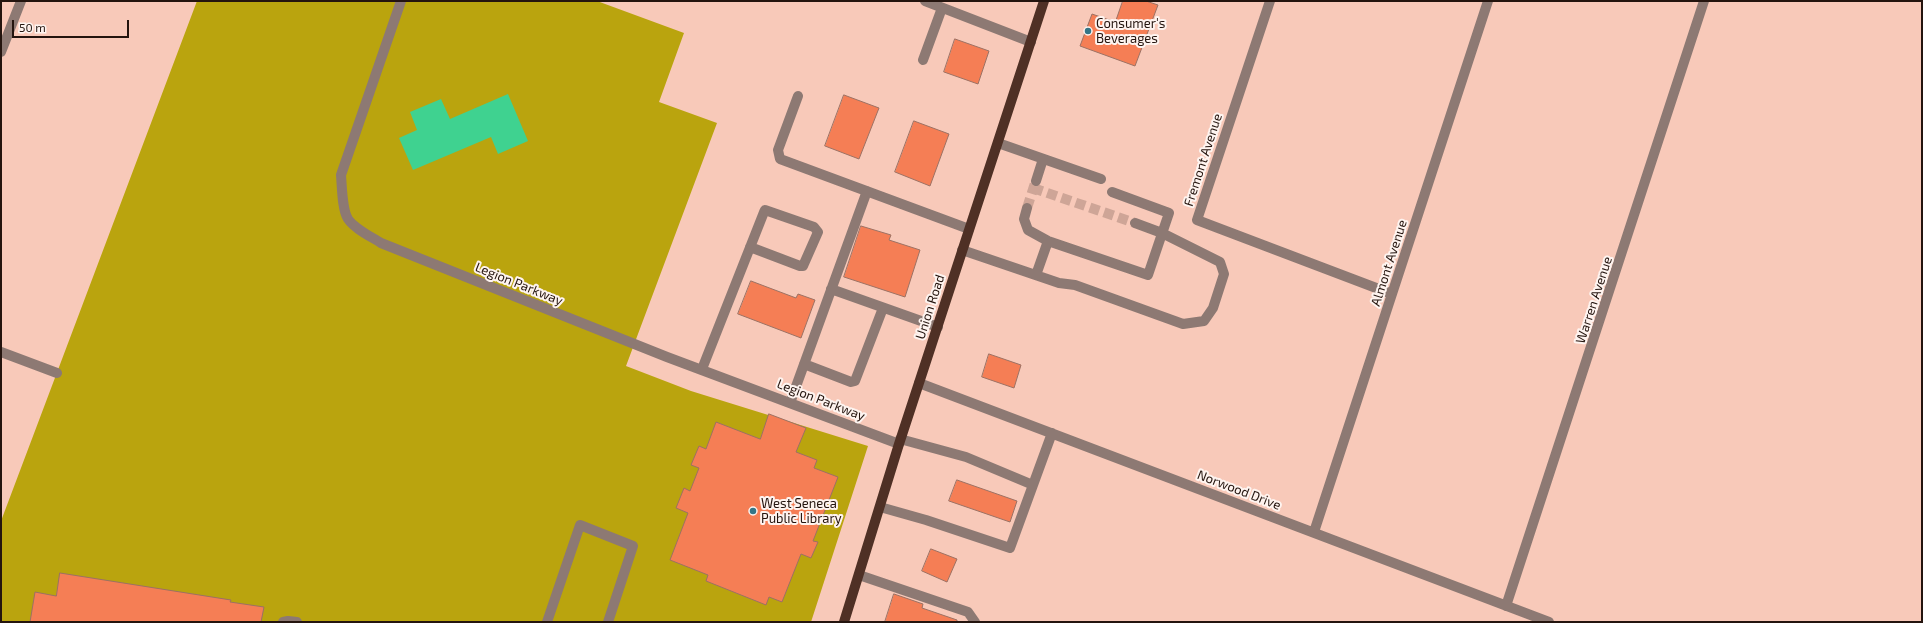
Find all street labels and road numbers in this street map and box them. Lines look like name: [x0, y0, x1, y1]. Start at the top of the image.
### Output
street label: Fremont Avenue: [1181, 112, 1225, 208]
street label: Almont Avenue: [1368, 218, 1410, 308]
street label: Warren Avenue: [1573, 255, 1615, 345]
street label: Legion Parkway: [473, 259, 565, 309]
street label: Union Road: [912, 273, 948, 341]
street label: Legion Parkway: [775, 376, 867, 424]
street label: Norwood Drive: [1195, 467, 1283, 513]

